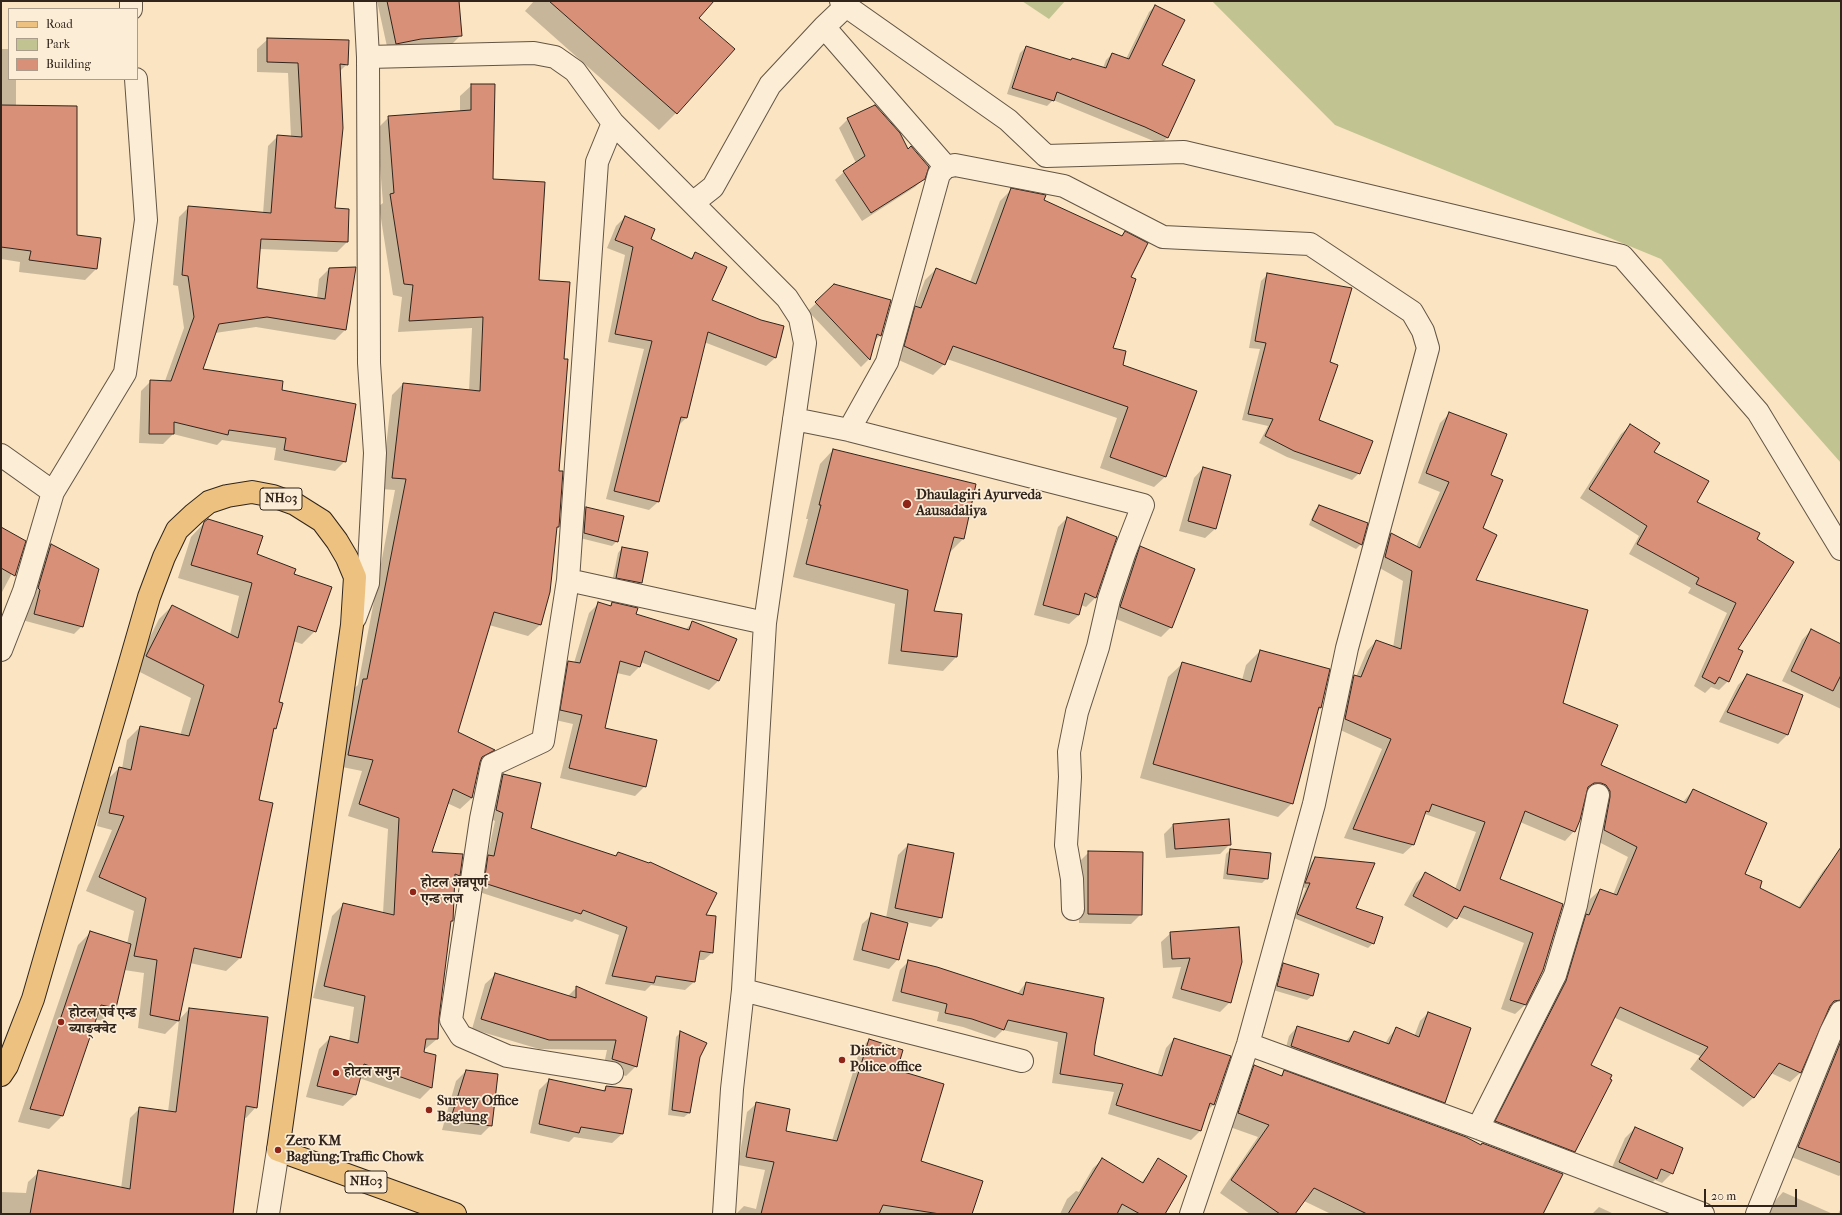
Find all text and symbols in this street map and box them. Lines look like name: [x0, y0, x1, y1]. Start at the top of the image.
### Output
legend: [8, 8, 138, 80]
text: Road: [46, 17, 73, 31]
text: Park: [46, 37, 70, 51]
text: Building: [46, 57, 91, 71]
road number: NH03: [260, 488, 302, 510]
place label: Dhaulagiri Ayurveda Aausadaliya: [916, 488, 1042, 520]
marker: Dhaulagiri Ayurveda Aausadaliya: [901, 498, 913, 510]
place label: होटल अन्नपूर्ण एन्ड लज: [421, 876, 487, 908]
marker: होटल अन्नपूर्ण एन्ड लज: [408, 887, 418, 897]
place label: होटल पर्व एन्ड ब्याङ्क्वेट: [69, 1006, 136, 1038]
marker: होटल पर्व एन्ड ब्याङ्क्वेट: [56, 1017, 66, 1027]
place label: District Police office: [850, 1044, 922, 1076]
marker: District Police office: [837, 1055, 847, 1065]
place label: होटल सगुन: [344, 1065, 400, 1081]
marker: होटल सगुन: [331, 1068, 341, 1078]
place label: Survey Office Baglung: [437, 1094, 518, 1126]
marker: Survey Office Baglung: [424, 1105, 434, 1115]
place label: Zero KM Baglung;Traffic Chowk: [286, 1134, 424, 1166]
marker: Zero KM Baglung;Traffic Chowk: [273, 1145, 283, 1155]
road number: NH03: [345, 1171, 387, 1193]
scale bar: [1706, 1181, 1799, 1207]
text: 20 m: [1711, 1189, 1736, 1203]

